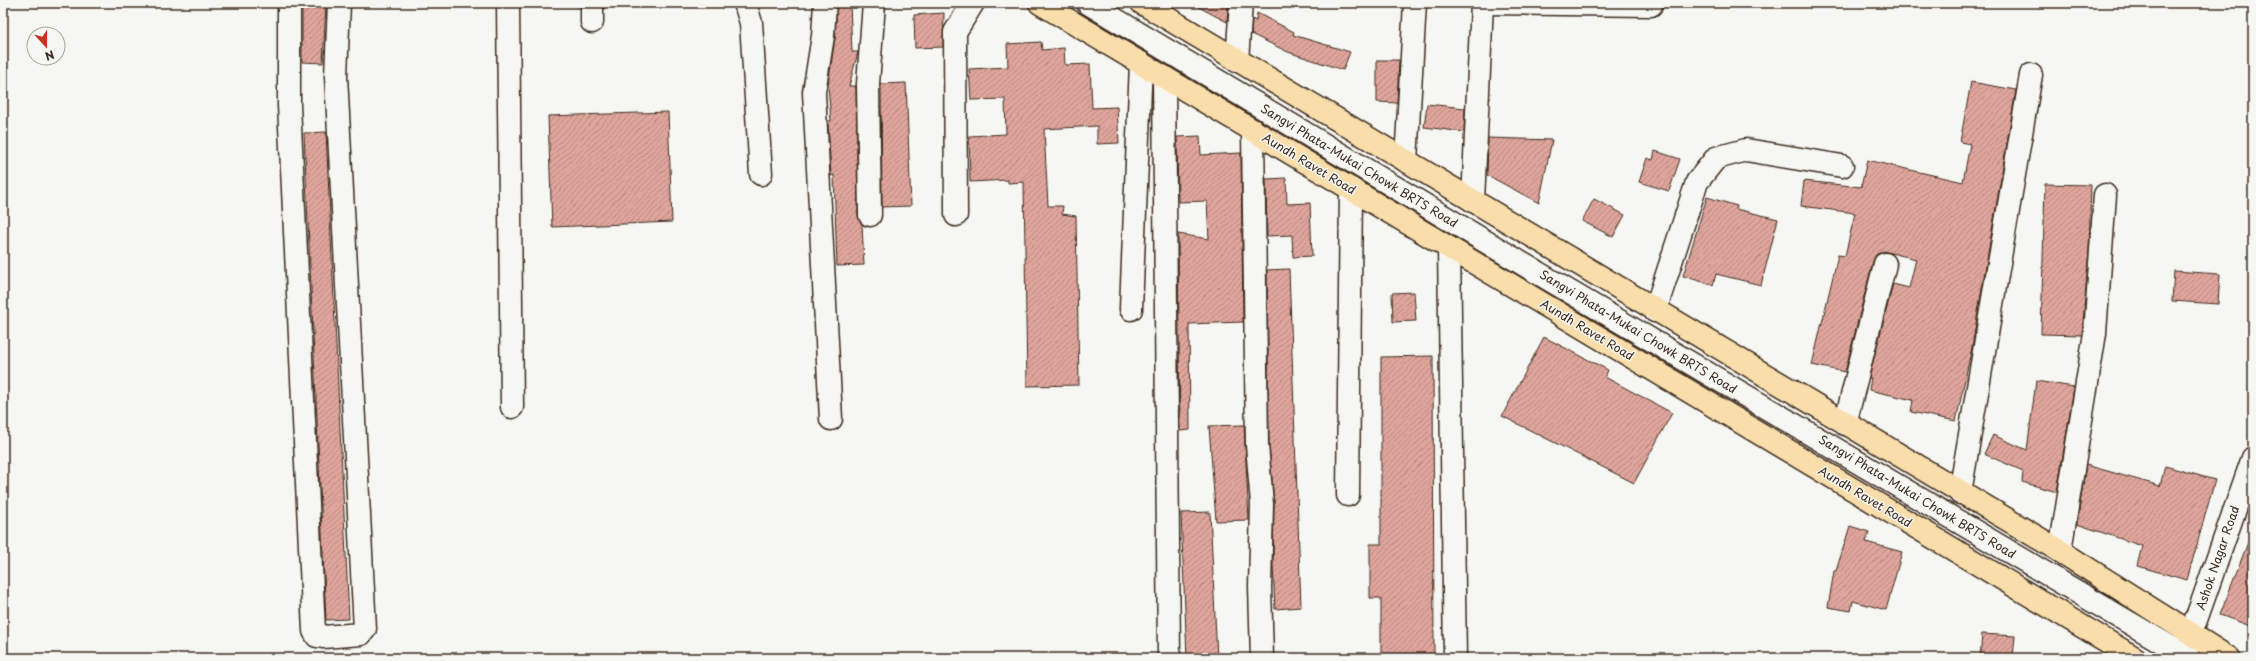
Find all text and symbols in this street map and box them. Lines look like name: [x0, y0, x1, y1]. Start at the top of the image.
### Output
north arrow: [26, 26, 66, 66]
text: N: [42, 46, 57, 65]
street label: Sangvi Phata-Mukai Chowk BRTS Road: [1258, 99, 1462, 231]
street label: Aundh Ravet Road: [1259, 128, 1360, 198]
street label: Sangvi Phata-Mukai Chowk BRTS Road: [1537, 265, 1741, 397]
street label: Aundh Ravet Road: [1537, 294, 1638, 364]
street label: Sangvi Phata-Mukai Chowk BRTS Road: [1816, 430, 2020, 562]
street label: Aundh Ravet Road: [1815, 461, 1916, 531]
street label: Ashok Nagar Road: [2191, 503, 2243, 612]

